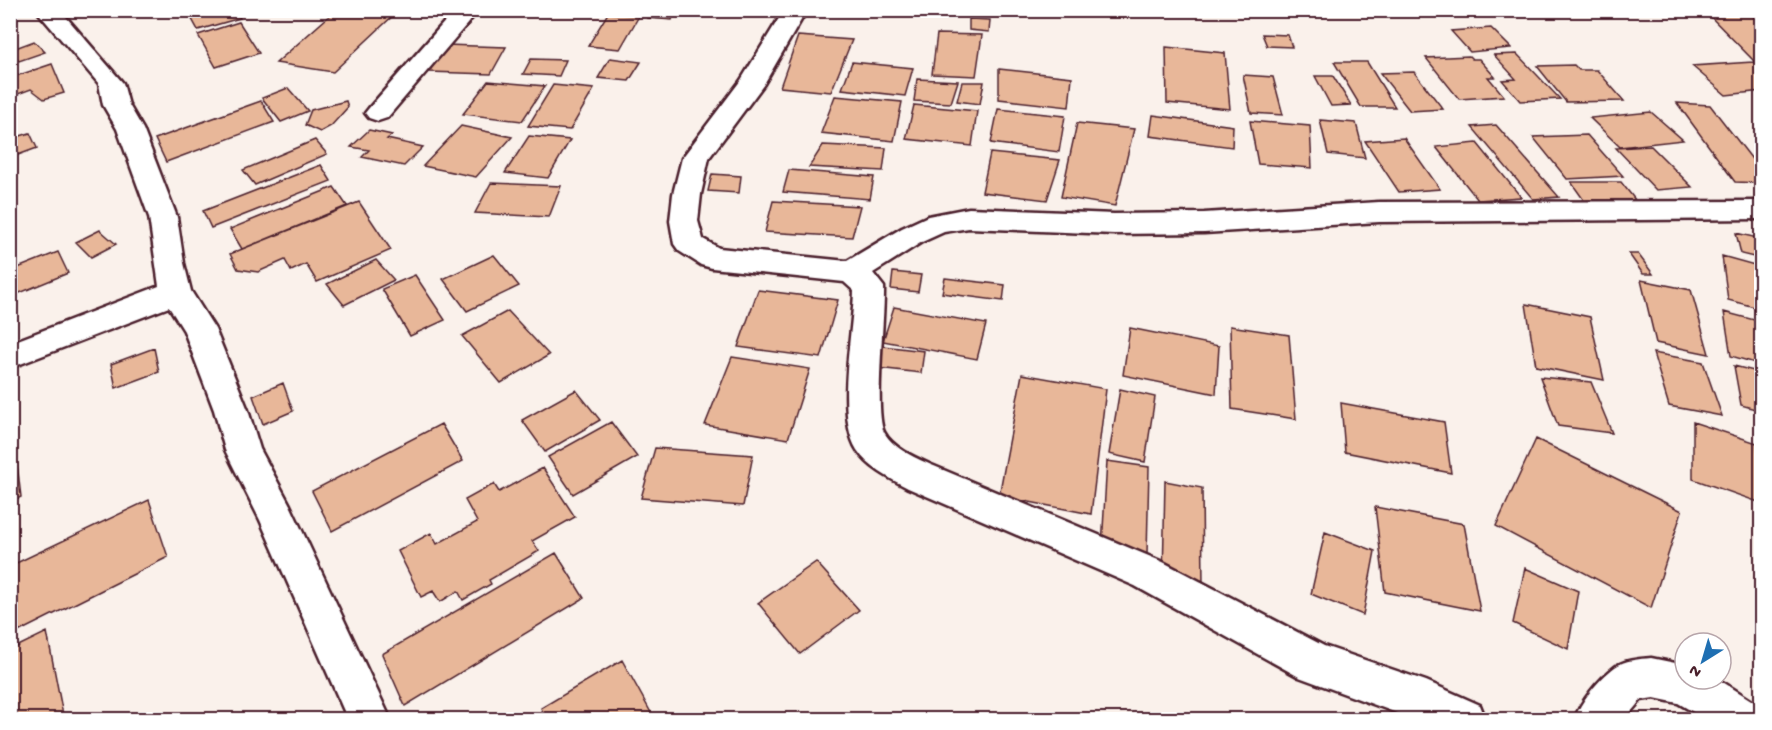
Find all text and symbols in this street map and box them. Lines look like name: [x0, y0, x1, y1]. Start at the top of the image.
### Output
north arrow: [1673, 631, 1733, 691]
text: N: [1686, 659, 1706, 681]

